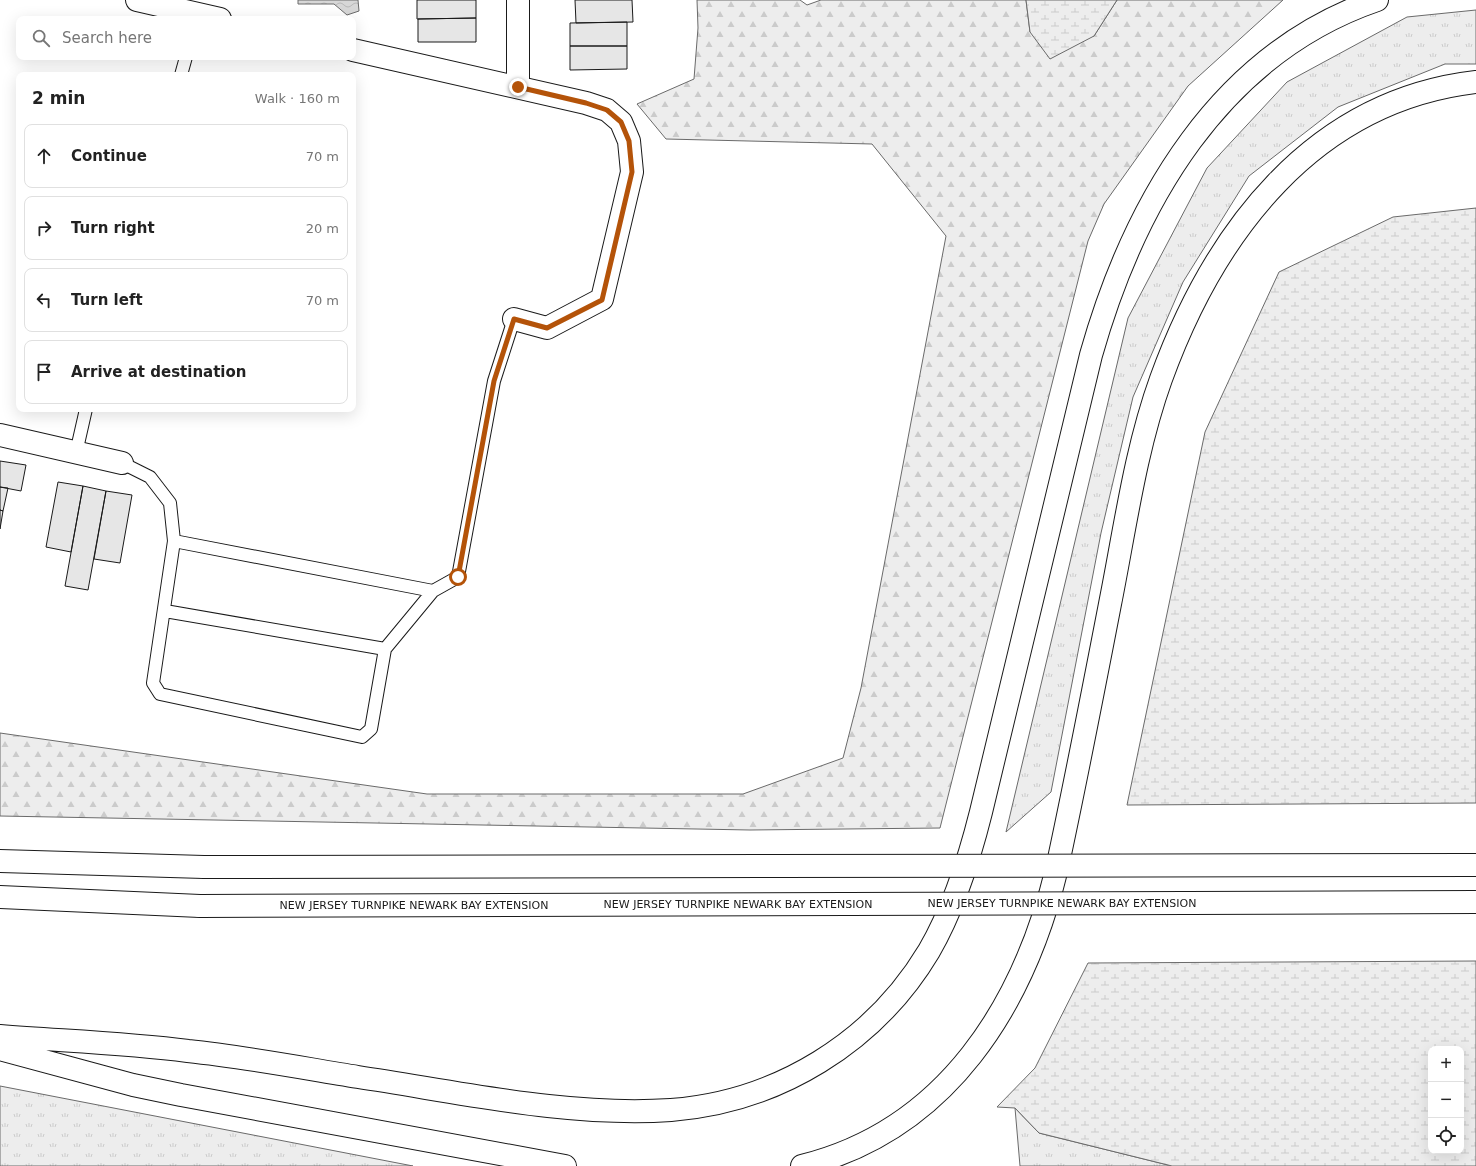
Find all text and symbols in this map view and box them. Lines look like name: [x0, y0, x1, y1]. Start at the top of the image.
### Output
search box: [16, 16, 356, 60]
icon: search: [30, 27, 52, 49]
text: Search here: [62, 29, 152, 47]
route end: [509, 78, 527, 96]
text: 2 min: [32, 88, 85, 108]
text: Walk · 160 m: [255, 91, 340, 106]
icon: ahead: [33, 145, 55, 167]
text: Continue: [71, 147, 147, 165]
text: 70 m: [306, 149, 339, 164]
icon: right: [33, 217, 55, 239]
text: Turn right: [71, 219, 155, 237]
text: 20 m: [306, 221, 339, 236]
icon: left: [33, 289, 55, 311]
text: Turn left: [71, 291, 143, 309]
text: 70 m: [306, 293, 339, 308]
icon: arrive: [33, 361, 55, 383]
text: Arrive at destination: [71, 363, 246, 381]
route start: [449, 568, 467, 586]
street label: NEW JERSEY TURNPIKE NEWARK BAY EXTENSION: [928, 897, 1196, 910]
street label: NEW JERSEY TURNPIKE NEWARK BAY EXTENSION: [604, 898, 872, 911]
street label: NEW JERSEY TURNPIKE NEWARK BAY EXTENSION: [280, 899, 548, 912]
map controls: [1428, 1046, 1464, 1154]
button: +: [1428, 1046, 1464, 1082]
button: −: [1428, 1082, 1464, 1118]
button: locate: [1428, 1118, 1464, 1154]

